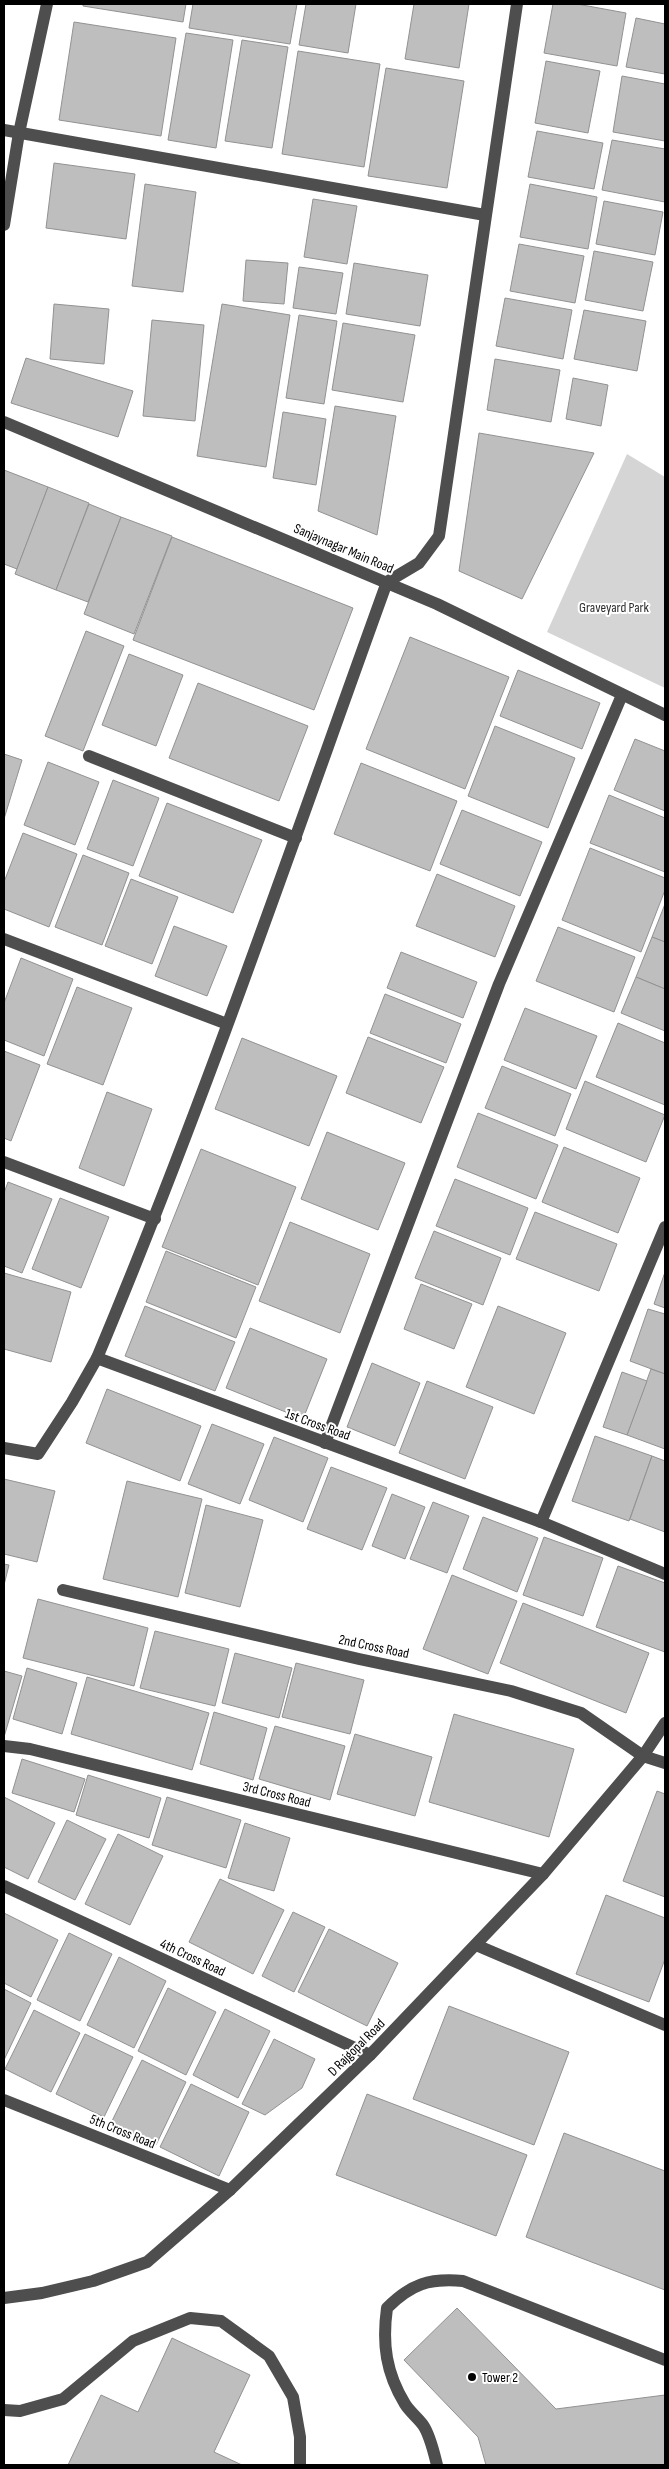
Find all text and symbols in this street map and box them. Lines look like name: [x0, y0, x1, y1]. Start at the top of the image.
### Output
street label: Sanjaynagar Main Road: [291, 520, 396, 577]
park label: Graveyard Park: [579, 599, 650, 616]
street label: 1st Cross Road: [283, 1405, 353, 1444]
street label: 2nd Cross Road: [337, 1631, 411, 1662]
street label: 3rd Cross Road: [241, 1778, 313, 1811]
street label: 4th Cross Road: [157, 1935, 228, 1980]
street label: D Rajgopal Road: [324, 2015, 389, 2080]
street label: 5th Cross Road: [87, 2110, 159, 2152]
place label: Tower 2: [482, 2369, 518, 2386]
marker: Tower 2: [466, 2371, 478, 2383]

